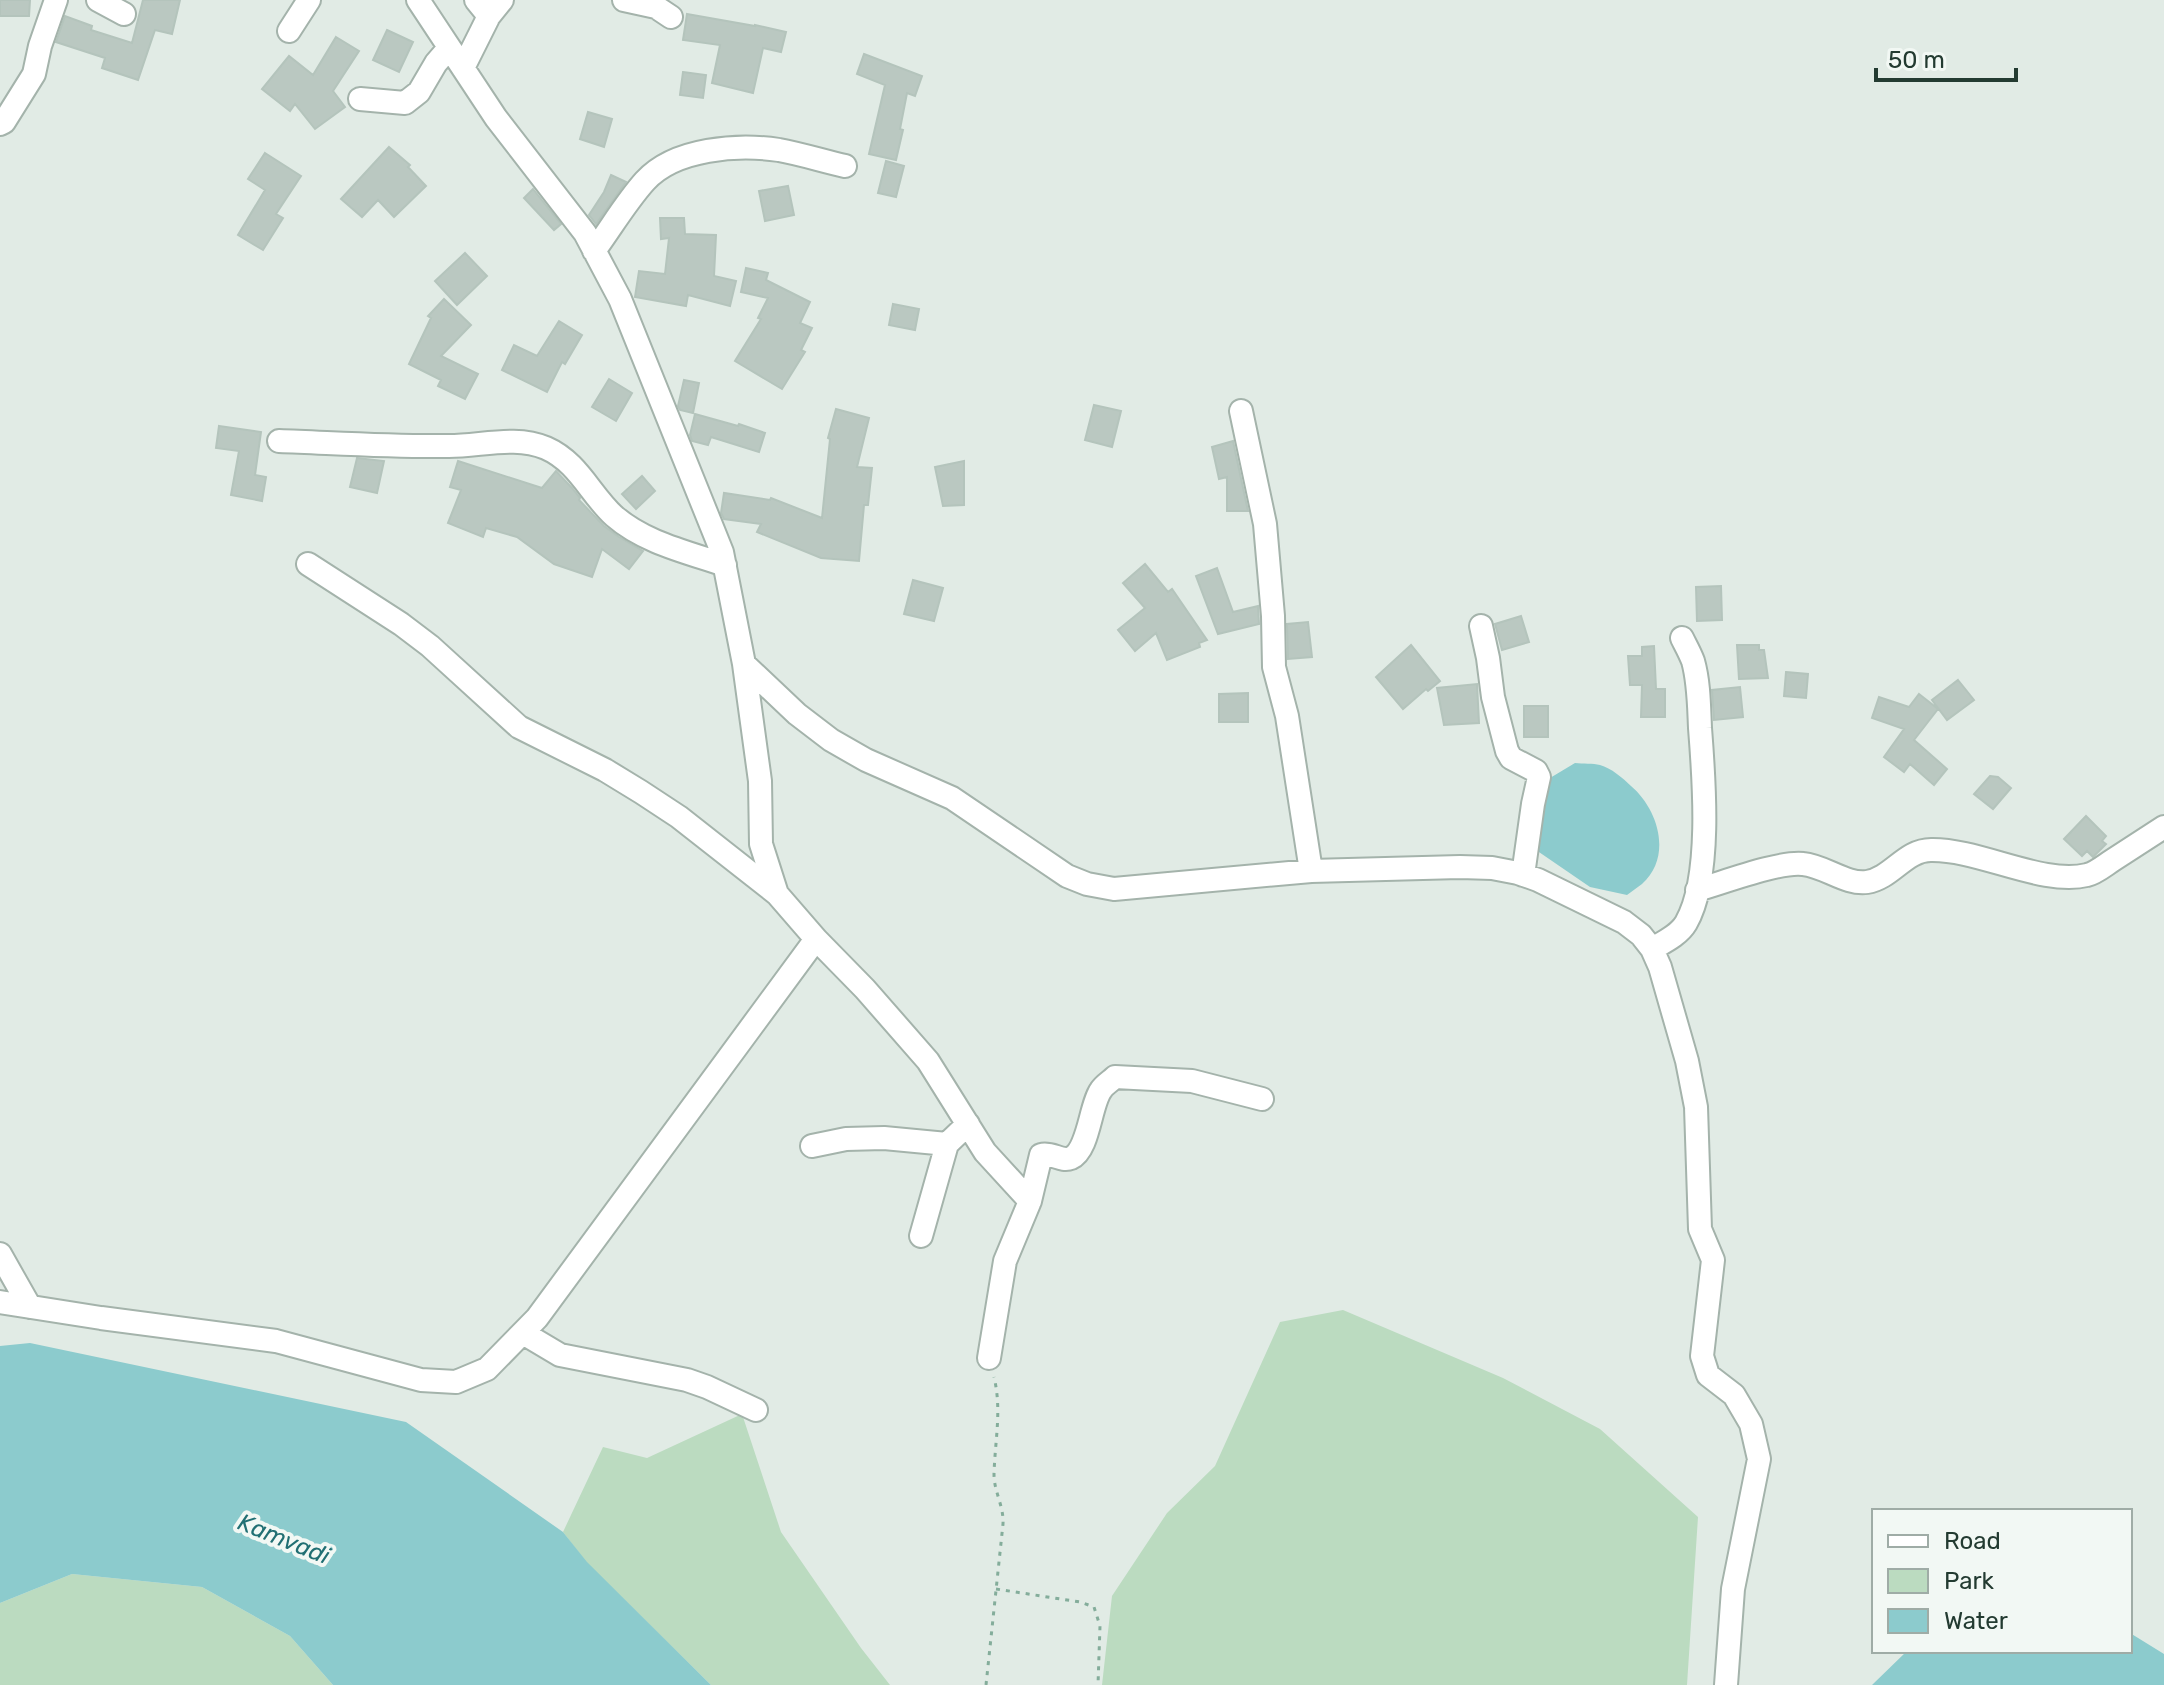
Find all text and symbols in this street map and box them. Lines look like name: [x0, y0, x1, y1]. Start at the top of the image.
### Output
scale bar: [1876, 32, 2016, 82]
text: 50 m: [1888, 46, 1945, 74]
water label: Kamvadi: [234, 1508, 335, 1570]
legend: [1872, 1509, 2132, 1653]
text: Road: [1944, 1527, 2001, 1555]
text: Park: [1944, 1567, 1995, 1595]
text: Water: [1944, 1607, 2008, 1635]

